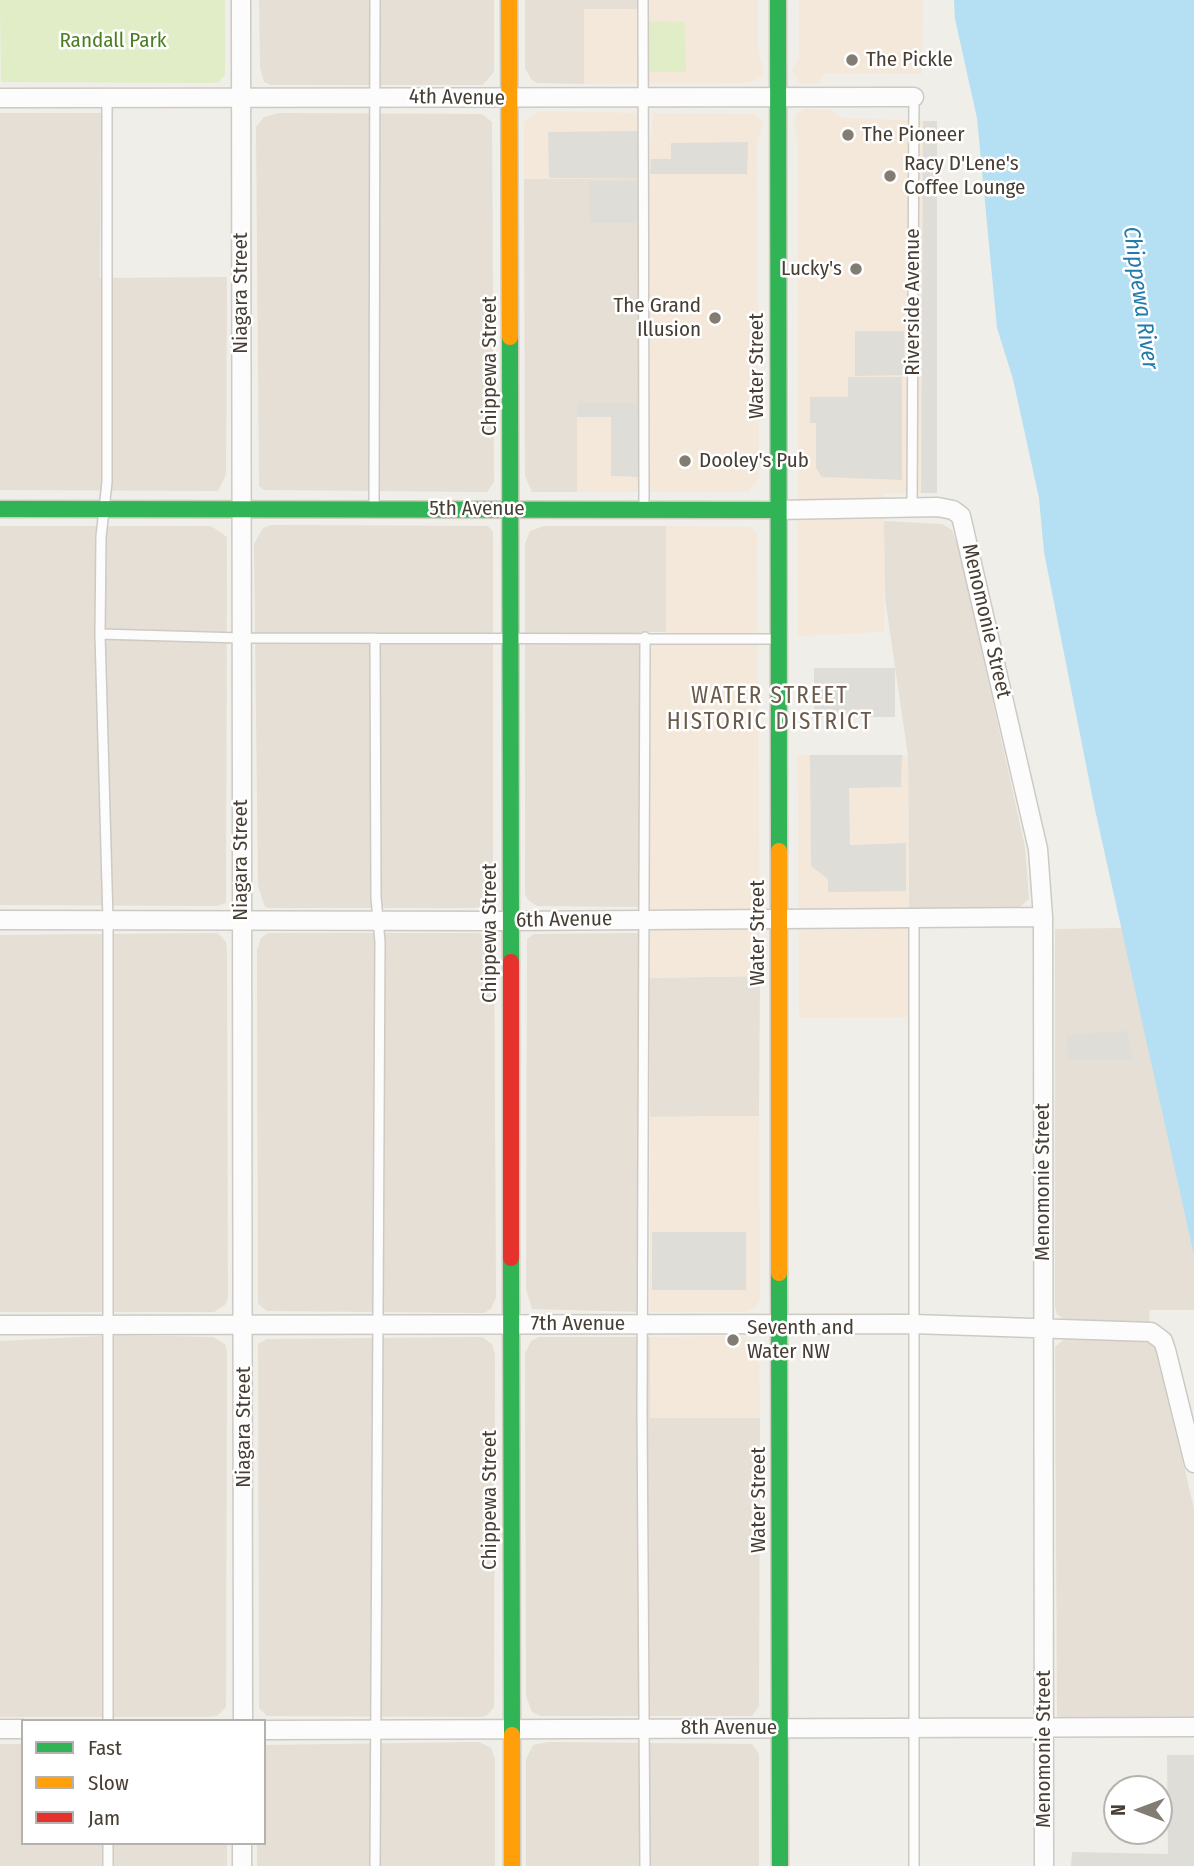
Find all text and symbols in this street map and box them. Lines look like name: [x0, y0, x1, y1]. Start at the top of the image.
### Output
park label: Randall Park: [59, 28, 167, 54]
place label: The Pickle: [866, 47, 953, 73]
marker: The Pickle: [844, 52, 860, 68]
street label: 4th Avenue: [409, 85, 505, 111]
place label: The Pioneer: [862, 122, 965, 148]
marker: The Pioneer: [840, 127, 856, 143]
place label: Racy D'Lene's Coffee Lounge: [904, 151, 1025, 201]
marker: Racy D'Lene's Coffee Lounge: [882, 168, 898, 184]
water label: Chippewa River: [1116, 225, 1164, 371]
street label: Riverside Avenue: [900, 228, 926, 376]
street label: Niagara Street: [228, 232, 254, 354]
place label: Lucky's: [781, 256, 842, 282]
marker: Lucky's: [848, 261, 864, 277]
place label: The Grand Illusion: [614, 293, 701, 343]
street label: Chippewa Street: [477, 296, 503, 436]
marker: The Grand Illusion: [707, 310, 723, 326]
street label: Water Street: [744, 313, 770, 419]
place label: Dooley's Pub: [699, 448, 809, 474]
marker: Dooley's Pub: [677, 453, 693, 469]
street label: 5th Avenue: [429, 496, 525, 522]
street label: Menomonie Street: [956, 541, 1016, 701]
district label: WATER STREET HISTORIC DISTRICT: [669, 683, 871, 737]
street label: Niagara Street: [228, 799, 254, 921]
street label: Chippewa Street: [477, 863, 503, 1003]
street label: Water Street: [745, 880, 771, 986]
street label: 6th Avenue: [516, 907, 612, 933]
street label: Menomonie Street: [1030, 1103, 1056, 1261]
street label: 7th Avenue: [531, 1311, 625, 1337]
place label: Seventh and Water NW: [747, 1315, 854, 1365]
marker: Seventh and Water NW: [725, 1332, 741, 1348]
street label: Niagara Street: [231, 1366, 257, 1488]
street label: Chippewa Street: [477, 1430, 503, 1570]
street label: Water Street: [746, 1447, 772, 1553]
street label: Menomonie Street: [1031, 1670, 1057, 1828]
street label: 8th Avenue: [681, 1715, 777, 1741]
legend: [21, 1719, 266, 1845]
text: Fast: [88, 1735, 122, 1761]
text: Slow: [88, 1770, 129, 1796]
north arrow: [1103, 1775, 1173, 1845]
text: N: [1107, 1804, 1130, 1816]
text: Jam: [88, 1805, 120, 1831]

